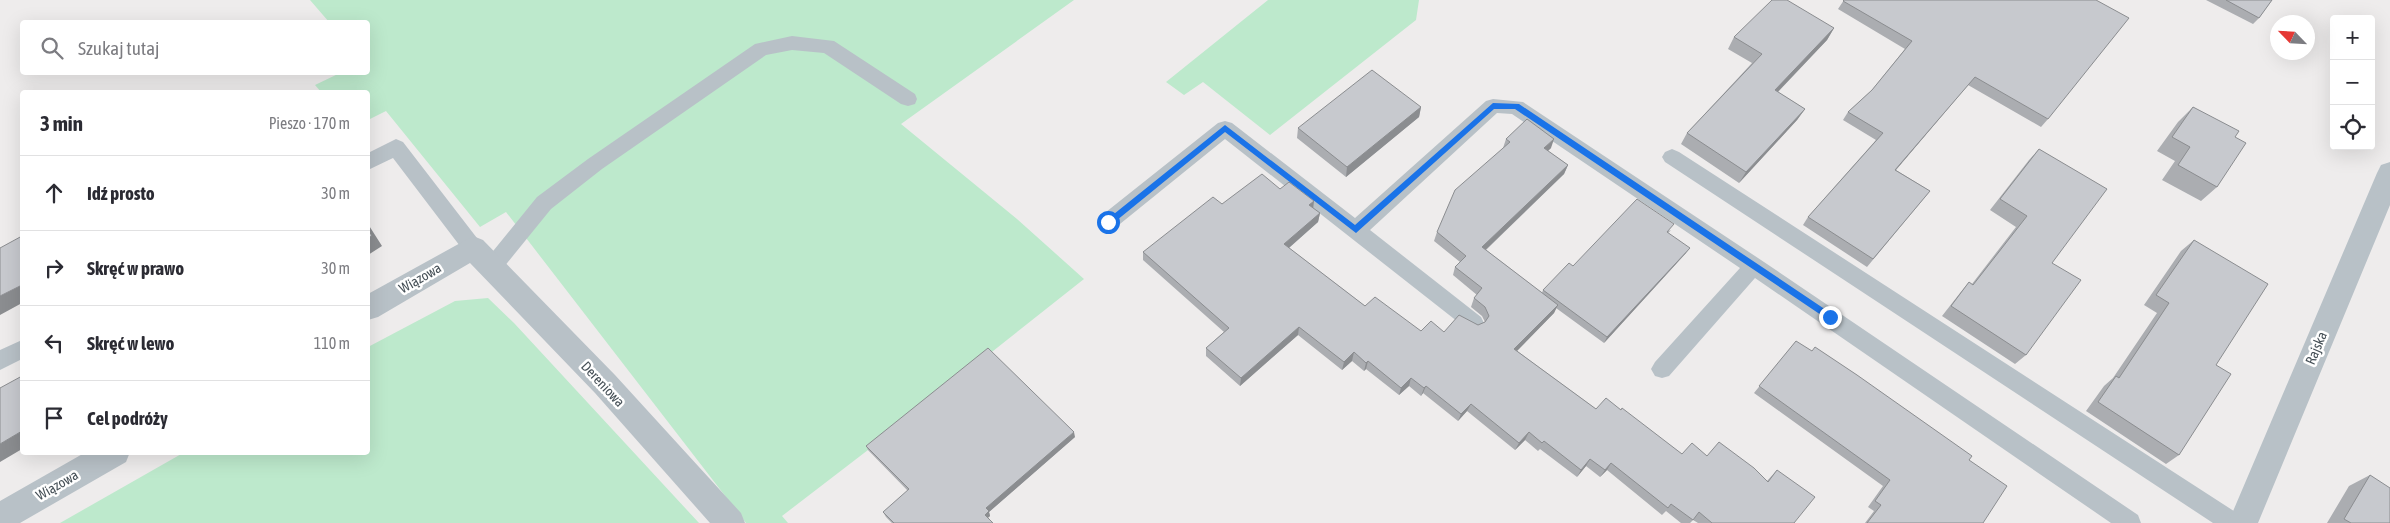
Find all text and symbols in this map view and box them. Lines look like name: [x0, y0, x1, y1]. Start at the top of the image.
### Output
north arrow: [2270, 15, 2315, 60]
map controls: [2330, 15, 2375, 150]
button: +: [2330, 15, 2375, 60]
search box: [20, 20, 370, 75]
icon: search: [38, 34, 66, 62]
text: Szukaj tutaj: [78, 37, 160, 59]
button: −: [2330, 60, 2375, 105]
button: locate: [2330, 105, 2375, 150]
text: 3 min: [40, 111, 83, 135]
text: Pieszo · 170 m: [269, 114, 350, 132]
icon: ahead: [40, 179, 68, 207]
text: Idź prosto: [87, 182, 155, 204]
text: 30 m: [321, 184, 350, 202]
route start: [1097, 211, 1120, 234]
icon: right: [40, 254, 68, 282]
text: Skręć w prawo: [87, 257, 184, 279]
text: 30 m: [321, 259, 350, 277]
street label: Wiązowa: [396, 260, 444, 296]
route end: [1819, 306, 1842, 329]
icon: left: [40, 329, 68, 357]
street label: Rajska: [2302, 329, 2330, 367]
text: Skręć w lewo: [87, 332, 174, 354]
text: 110 m: [314, 334, 350, 352]
street label: Dereniowa: [578, 358, 628, 410]
icon: arrive: [40, 404, 68, 432]
text: Cel podróży: [87, 407, 168, 429]
street label: Wiązowa: [33, 467, 81, 503]

